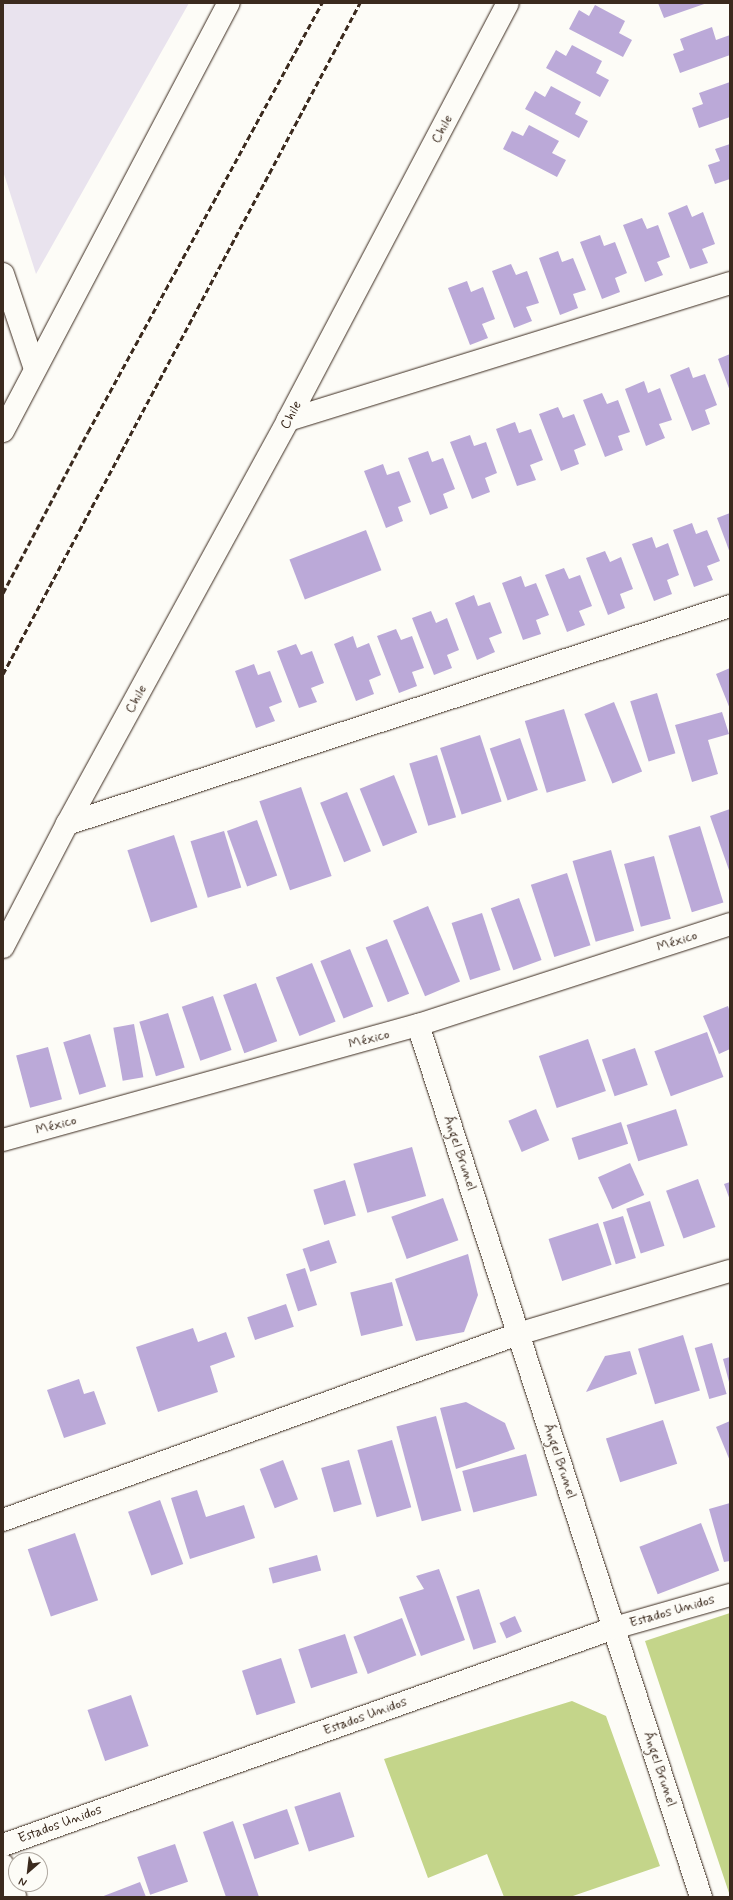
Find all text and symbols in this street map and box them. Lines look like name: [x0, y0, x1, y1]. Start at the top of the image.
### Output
street label: Chile: [428, 112, 456, 146]
street label: Chile: [277, 398, 305, 432]
street label: Chile: [121, 682, 151, 716]
street label: México: [655, 927, 699, 955]
street label: México: [347, 1025, 391, 1053]
street label: México: [34, 1111, 78, 1139]
street label: Ángel Brunel: [440, 1113, 480, 1193]
street label: Ángel Brunel: [540, 1421, 580, 1501]
street label: Estados Unidos: [629, 1591, 715, 1631]
street label: Estados Unidos: [323, 1694, 407, 1738]
street label: Ángel Brunel: [640, 1729, 680, 1809]
street label: Estados Unidos: [18, 1802, 102, 1846]
north arrow: [8, 1852, 48, 1892]
text: N: [16, 1874, 29, 1890]

